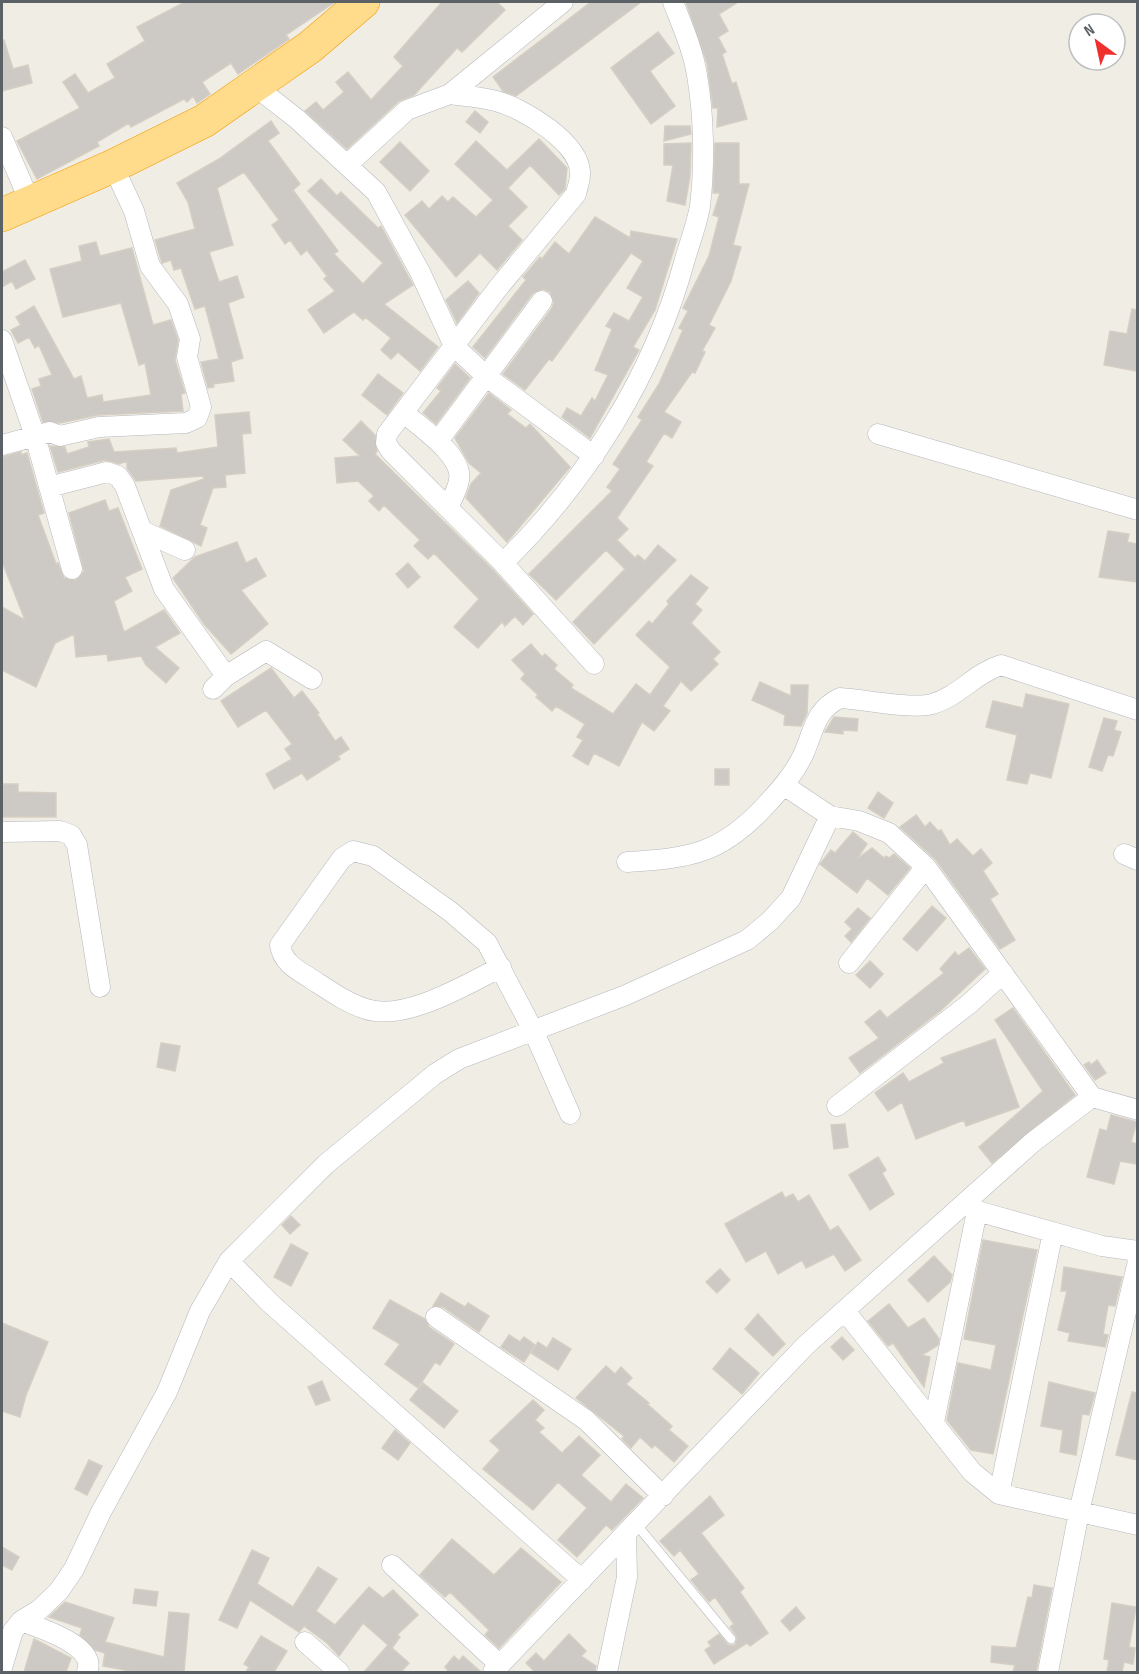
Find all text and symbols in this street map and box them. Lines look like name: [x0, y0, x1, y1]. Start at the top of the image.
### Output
north arrow: [1067, 12, 1127, 72]
text: N: [1081, 20, 1098, 41]

